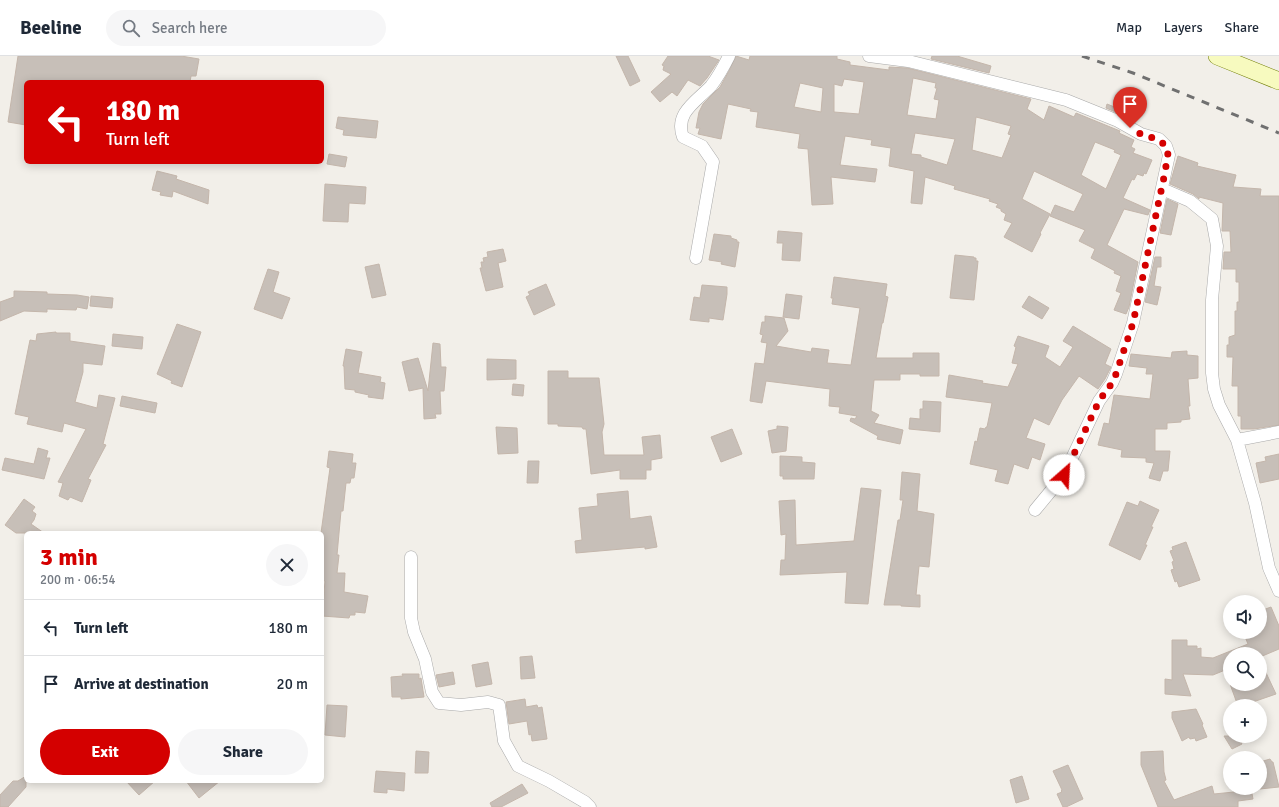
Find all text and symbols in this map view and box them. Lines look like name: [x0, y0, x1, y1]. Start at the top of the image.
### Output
search box: [106, 10, 386, 46]
text: Beeline: [20, 16, 82, 40]
icon: search: [120, 17, 142, 39]
text: Search here: [152, 19, 227, 37]
text: Map: [1116, 19, 1142, 36]
text: Layers: [1164, 19, 1203, 36]
text: Share: [1225, 19, 1259, 36]
pin: [1113, 87, 1147, 128]
icon: arrive: [1119, 93, 1141, 115]
text: 180 m: [106, 94, 180, 128]
icon: left: [40, 96, 92, 148]
text: Turn left: [106, 128, 169, 150]
position arrow: [1043, 454, 1085, 496]
text: 3 min: [40, 542, 98, 572]
button: close: [266, 544, 308, 586]
text: 200 m · 06:54: [40, 572, 116, 588]
map controls: [1223, 595, 1267, 795]
button: sound: [1223, 595, 1267, 639]
icon: left: [40, 617, 62, 639]
text: Turn left: [74, 619, 128, 637]
text: 180 m: [268, 619, 308, 637]
button: search: [1223, 647, 1267, 691]
icon: arrive: [40, 673, 62, 695]
text: Arrive at destination: [74, 675, 209, 693]
text: 20 m: [277, 675, 308, 693]
button: +: [1223, 699, 1267, 743]
button: Exit: [40, 729, 170, 775]
button: Share: [178, 729, 308, 775]
button: −: [1223, 751, 1267, 795]

